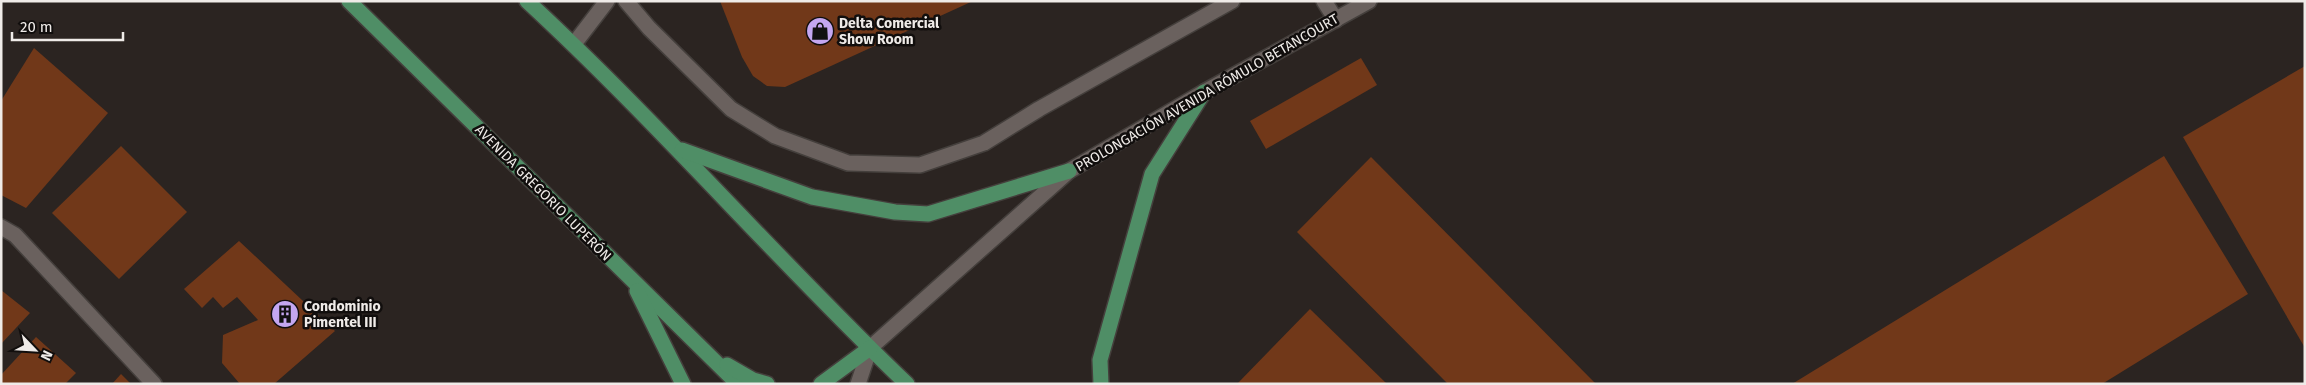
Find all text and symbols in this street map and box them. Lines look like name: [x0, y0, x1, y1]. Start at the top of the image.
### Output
street label: PROLONGACIÓN AVENIDA RÓMULO BETANCOURT: [1072, 9, 1342, 176]
scale bar: [12, 10, 124, 42]
place label: Delta Comercial Show Room: [839, 15, 940, 48]
shop icon: Delta Comercial Show Room: [805, 16, 835, 46]
text: 20 m: [20, 18, 53, 36]
street label: AVENIDA GREGORIO LUPERÓN: [471, 121, 615, 265]
place label: Condominio Pimentel III: [304, 298, 381, 331]
building icon: Condominio Pimentel III: [270, 299, 300, 329]
north arrow: [10, 325, 60, 375]
text: N: [37, 347, 56, 363]

